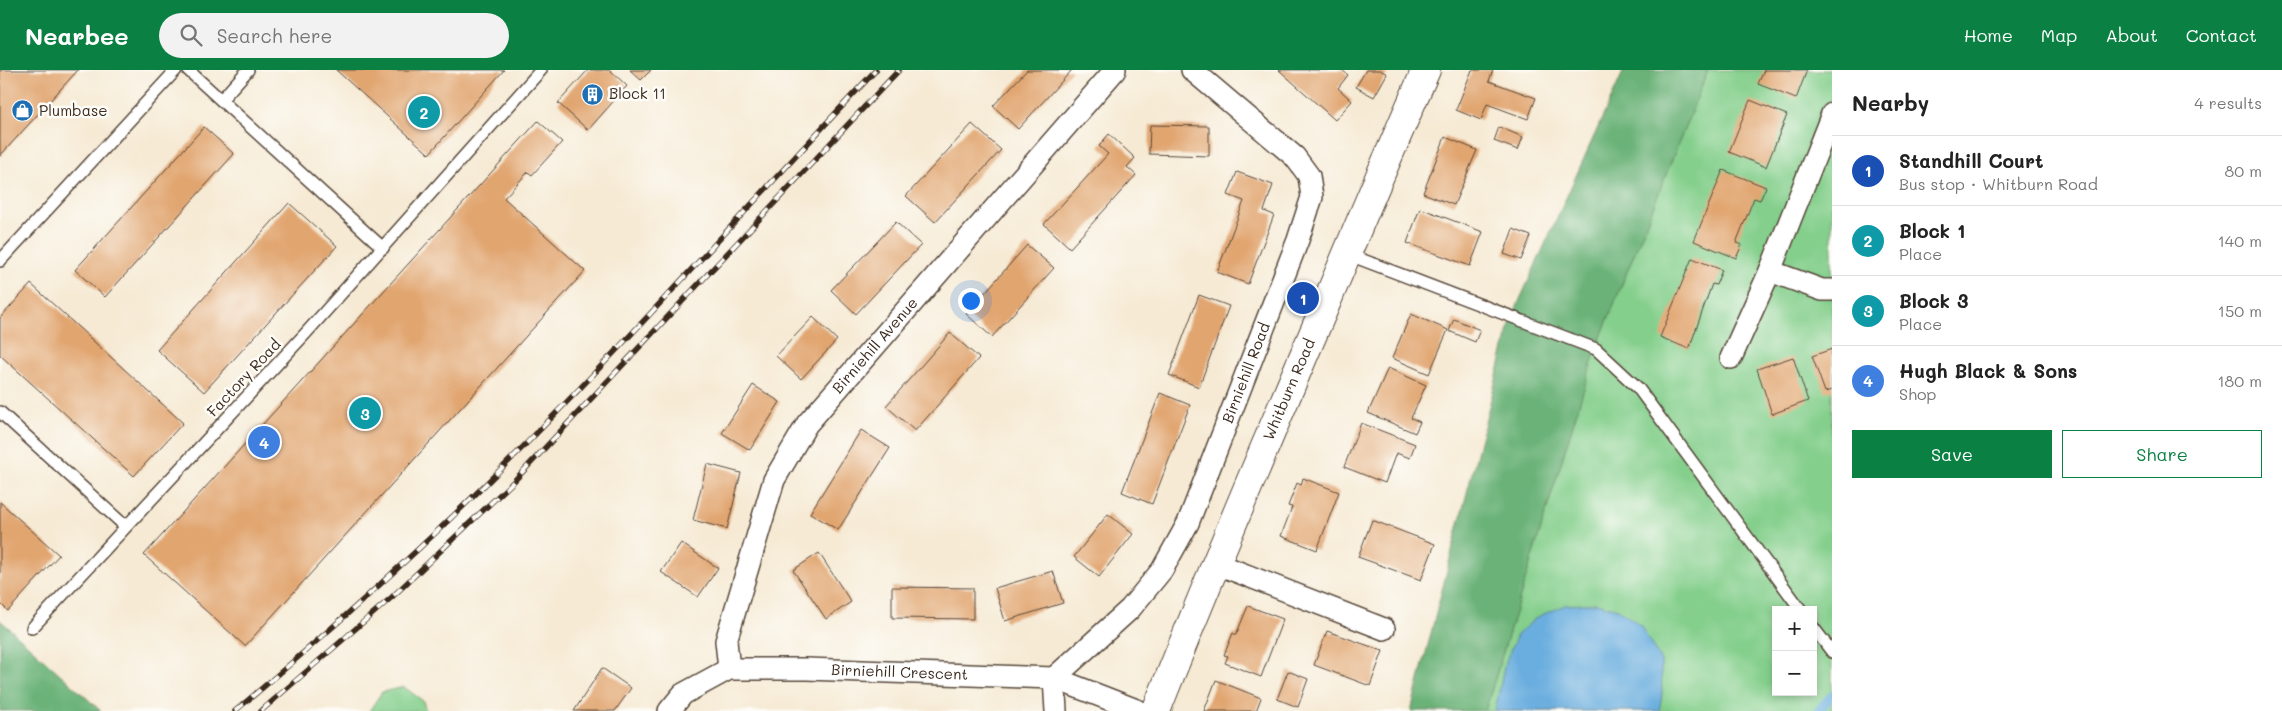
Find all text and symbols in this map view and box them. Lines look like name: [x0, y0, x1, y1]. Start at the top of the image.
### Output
search box: [159, 13, 509, 58]
text: Nearbee: [25, 20, 129, 51]
icon: search: [177, 21, 205, 49]
text: Search here: [217, 23, 332, 48]
text: Home: [1964, 23, 2013, 47]
text: Map: [2041, 23, 2077, 47]
text: About: [2105, 23, 2158, 47]
text: Contact: [2186, 23, 2257, 47]
building icon: Block 11: [581, 82, 605, 106]
place label: Block 11: [609, 83, 666, 103]
text: Nearby: [1852, 89, 1929, 116]
text: 4 results: [2194, 92, 2262, 113]
pin: 2: [408, 93, 440, 131]
shop icon: Plumbase: [11, 99, 35, 123]
place label: Plumbase: [39, 100, 108, 120]
text: Standhill Court: [1899, 148, 2043, 173]
text: 1: [1864, 160, 1872, 181]
text: 80 m: [2225, 160, 2262, 181]
text: Bus stop · Whitburn Road: [1899, 173, 2098, 194]
text: Block 1: [1899, 218, 1965, 243]
text: 2: [1864, 230, 1872, 251]
text: 140 m: [2218, 230, 2262, 251]
text: Place: [1899, 243, 1942, 264]
pin: 1: [1287, 279, 1319, 317]
your location: [958, 288, 984, 314]
text: Block 3: [1899, 288, 1968, 313]
street label: Birniehill Avenue: [827, 293, 922, 397]
text: 3: [1863, 300, 1873, 321]
text: 150 m: [2218, 300, 2262, 321]
text: Place: [1899, 313, 1942, 334]
street label: Birniehill Road: [1217, 319, 1274, 426]
street label: Factory Road: [202, 334, 285, 421]
street label: Whitburn Road: [1258, 335, 1319, 443]
text: Hugh Black & Sons: [1899, 358, 2077, 383]
text: 4: [1863, 370, 1873, 391]
text: 180 m: [2217, 370, 2262, 391]
text: Shop: [1899, 383, 1936, 404]
pin: 3: [349, 394, 381, 432]
pin: 4: [248, 423, 280, 461]
button: Save: [1852, 430, 2052, 478]
button: Share: [2062, 430, 2262, 478]
map controls: [1772, 606, 1817, 696]
button: +: [1772, 606, 1817, 651]
button: −: [1772, 651, 1817, 696]
street label: Birniehill Crescent: [831, 659, 968, 684]

